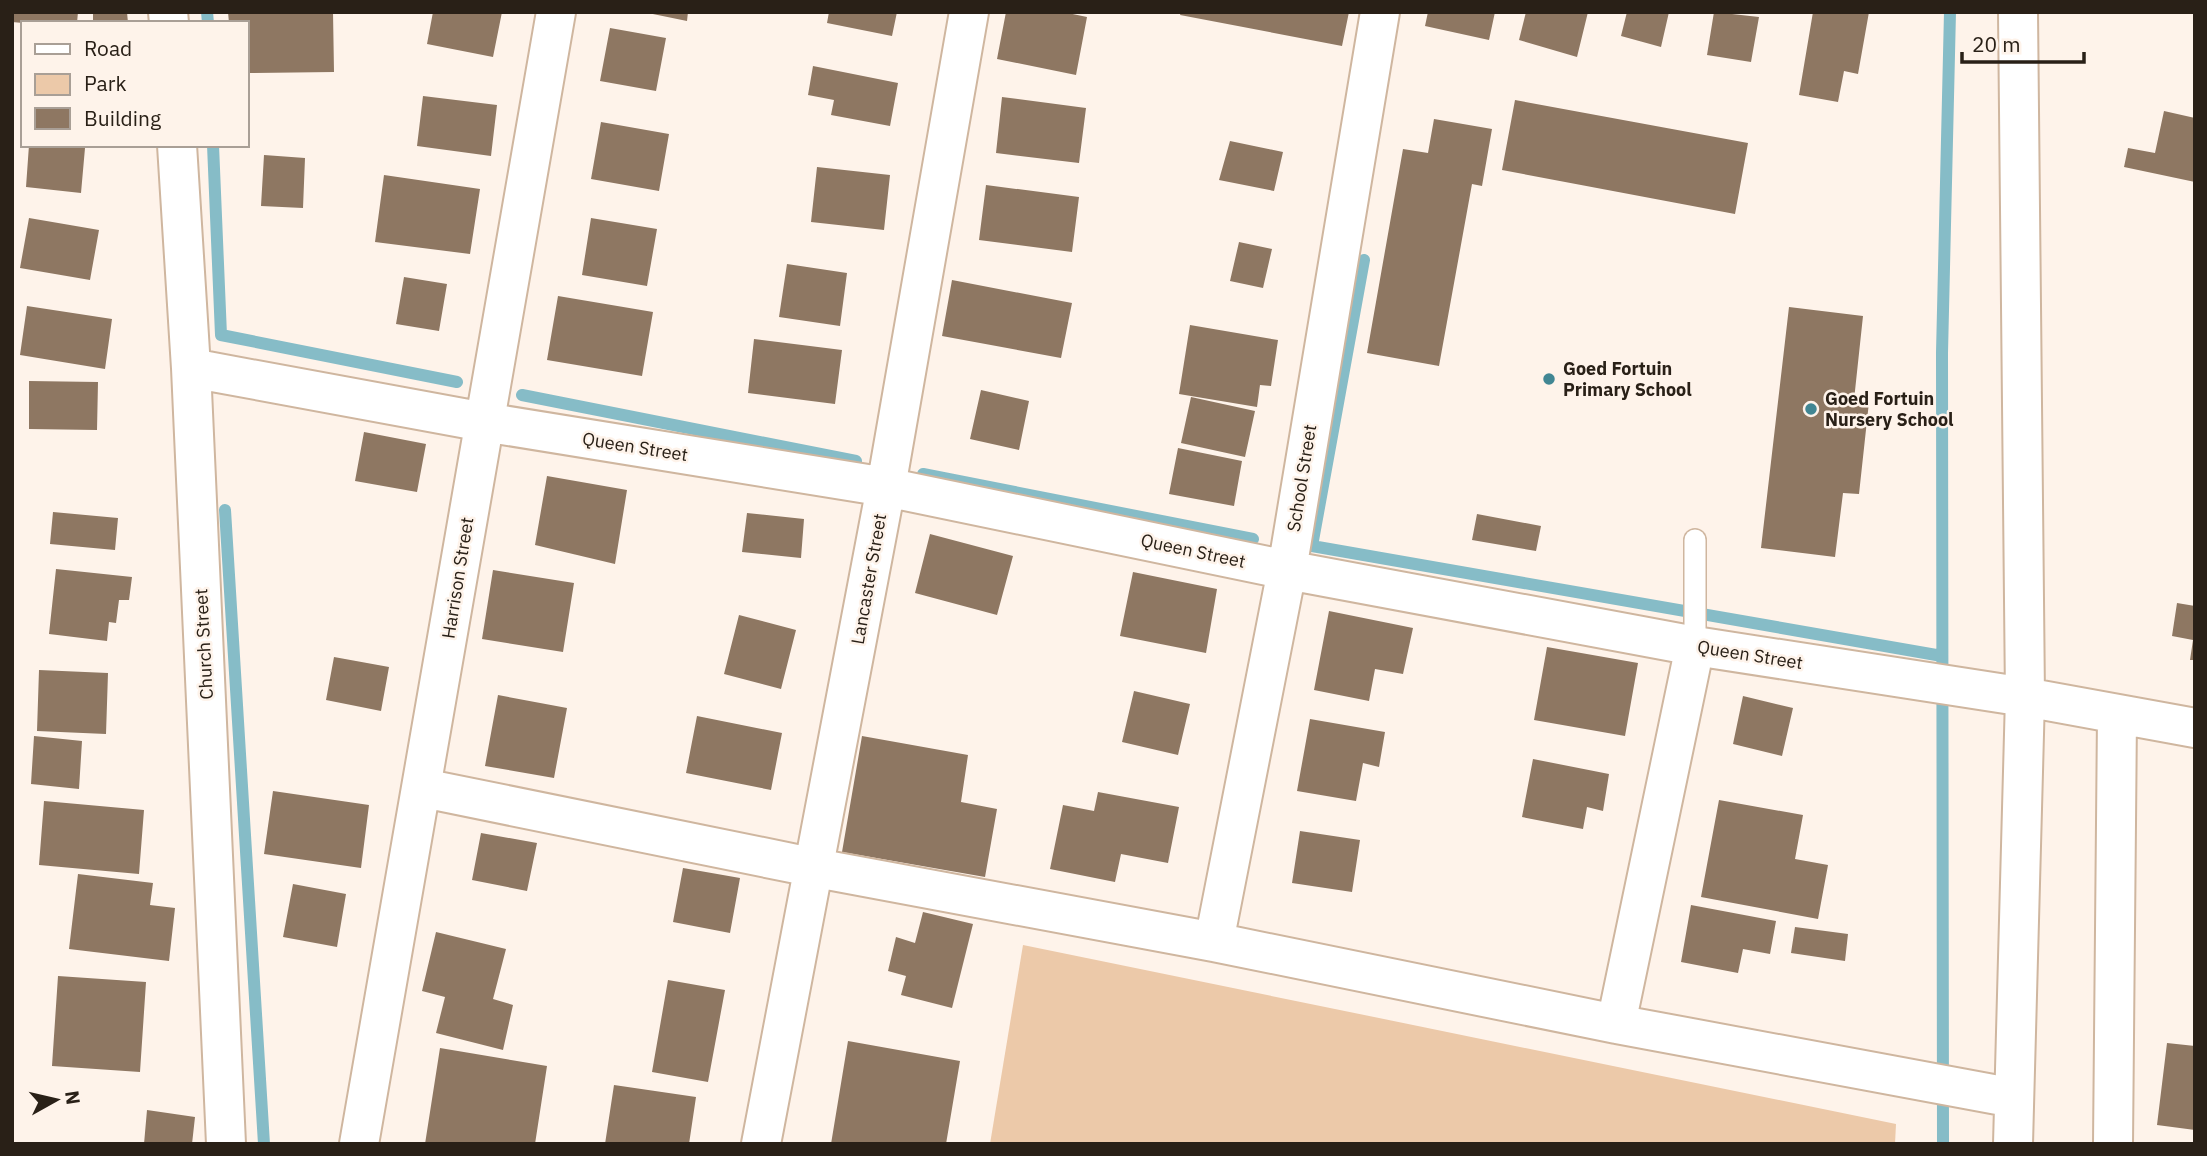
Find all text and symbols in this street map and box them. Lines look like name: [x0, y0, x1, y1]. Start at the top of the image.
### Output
legend: [21, 21, 248, 147]
scale bar: [1962, 21, 2084, 65]
text: 20 m: [1972, 30, 2021, 58]
text: Road: [84, 34, 132, 62]
text: Park: [84, 69, 127, 97]
text: Building: [84, 104, 161, 132]
place label: Goed Fortuin Primary School: [1563, 357, 1692, 401]
marker: Goed Fortuin Primary School: [1541, 371, 1557, 387]
place label: Goed Fortuin Nursery School: [1825, 387, 1954, 431]
marker: Goed Fortuin Nursery School: [1803, 401, 1819, 417]
street label: School Street: [1282, 423, 1321, 533]
street label: Queen Street: [581, 427, 690, 466]
street label: Lancaster Street: [846, 512, 891, 646]
street label: Harrison Street: [437, 516, 478, 640]
street label: Queen Street: [1139, 528, 1248, 573]
street label: Church Street: [189, 588, 218, 700]
street label: Queen Street: [1696, 635, 1805, 674]
north arrow: [21, 1065, 91, 1135]
text: N: [60, 1089, 86, 1106]

